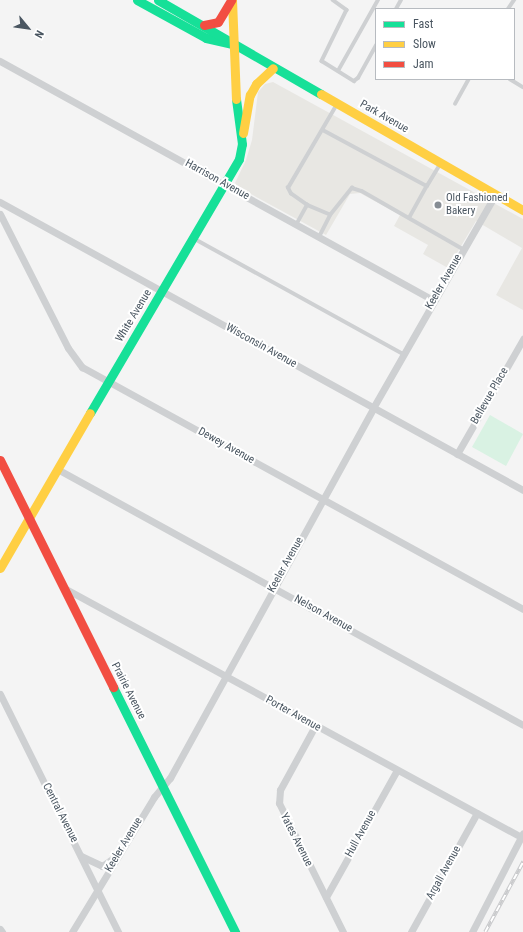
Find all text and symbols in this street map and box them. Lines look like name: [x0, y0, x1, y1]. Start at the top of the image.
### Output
north arrow: [8, 8, 48, 48]
legend: [375, 8, 515, 80]
text: Fast: [413, 17, 433, 31]
text: N: [32, 28, 46, 40]
text: Slow: [413, 37, 436, 51]
text: Jam: [413, 57, 434, 71]
street label: Park Avenue: [357, 98, 411, 136]
street label: Harrison Avenue: [183, 157, 251, 203]
place label: Old Fashioned Bakery: [446, 192, 508, 218]
marker: Old Fashioned Bakery: [433, 200, 443, 210]
street label: Keeler Avenue: [423, 252, 465, 312]
street label: White Avenue: [113, 287, 155, 345]
street label: Wisconsin Avenue: [223, 321, 299, 371]
street label: Bellevue Place: [469, 365, 511, 427]
street label: Dewey Avenue: [195, 425, 257, 467]
street label: Keeler Avenue: [265, 535, 307, 595]
street label: Nelson Avenue: [292, 593, 354, 635]
street label: Prairie Avenue: [108, 660, 148, 722]
street label: Porter Avenue: [263, 693, 323, 735]
street label: Central Avenue: [39, 781, 81, 845]
street label: Hull Avenue: [343, 808, 379, 860]
street label: Yates Avenue: [277, 811, 315, 869]
street label: Keeler Avenue: [103, 815, 145, 875]
street label: Argall Avenue: [424, 844, 464, 902]

